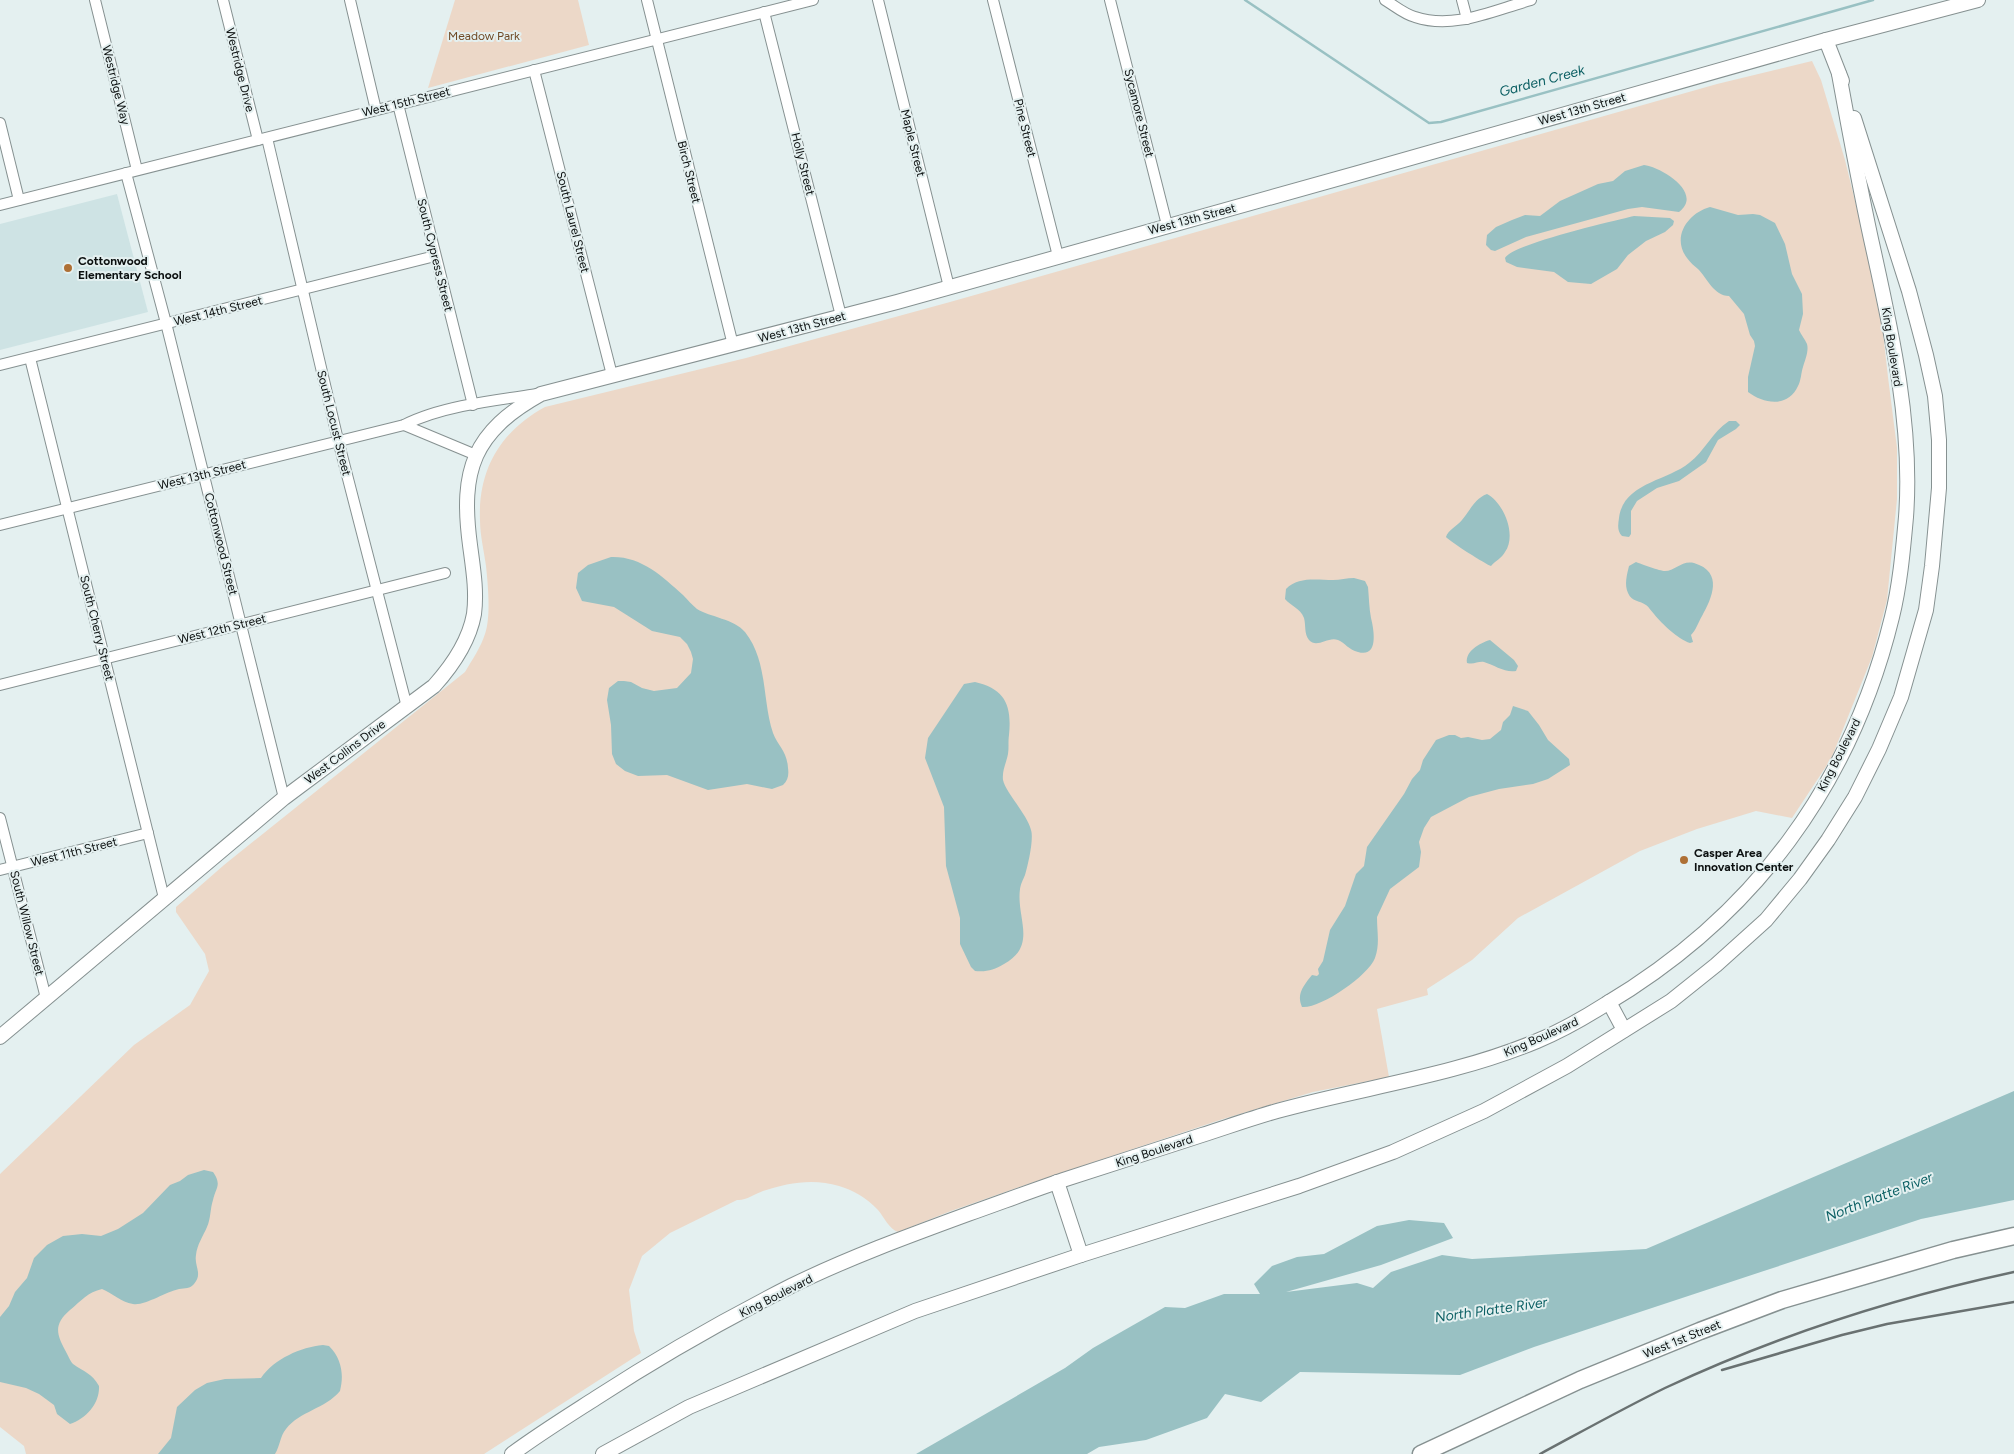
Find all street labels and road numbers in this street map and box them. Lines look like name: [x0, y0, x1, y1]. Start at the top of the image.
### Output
street label: Westridge Drive: [223, 27, 257, 114]
street label: Westridge Way: [99, 44, 133, 127]
street label: Sycamore Street: [1121, 67, 1157, 159]
street label: West 15th Street: [360, 84, 452, 120]
street label: West 13th Street: [1537, 90, 1628, 128]
street label: Pine Street: [1011, 97, 1039, 159]
street label: Maple Street: [898, 108, 928, 179]
street label: Holly Street: [788, 131, 818, 197]
street label: Birch Street: [674, 139, 704, 205]
street label: South Laurel Street: [554, 170, 592, 275]
street label: South Cypress Street: [414, 197, 456, 313]
street label: West 13th Street: [1147, 200, 1238, 237]
street label: West 14th Street: [172, 293, 264, 329]
street label: King Boulevard: [1879, 306, 1905, 388]
street label: West 13th Street: [757, 308, 848, 345]
street label: South Locust Street: [314, 369, 354, 478]
street label: West 13th Street: [157, 457, 248, 493]
street label: Cottonwood Street: [202, 491, 241, 597]
street label: South Cherry Street: [77, 574, 117, 683]
street label: West 12th Street: [177, 611, 268, 647]
street label: King Boulevard: [1815, 716, 1863, 794]
street label: West Collins Drive: [302, 717, 388, 787]
street label: West 11th Street: [29, 834, 119, 869]
street label: South Willow Street: [7, 869, 47, 977]
street label: King Boulevard: [1502, 1014, 1580, 1060]
street label: King Boulevard: [1114, 1132, 1194, 1170]
street label: King Boulevard: [737, 1272, 815, 1320]
street label: West 1st Street: [1641, 1317, 1723, 1361]

